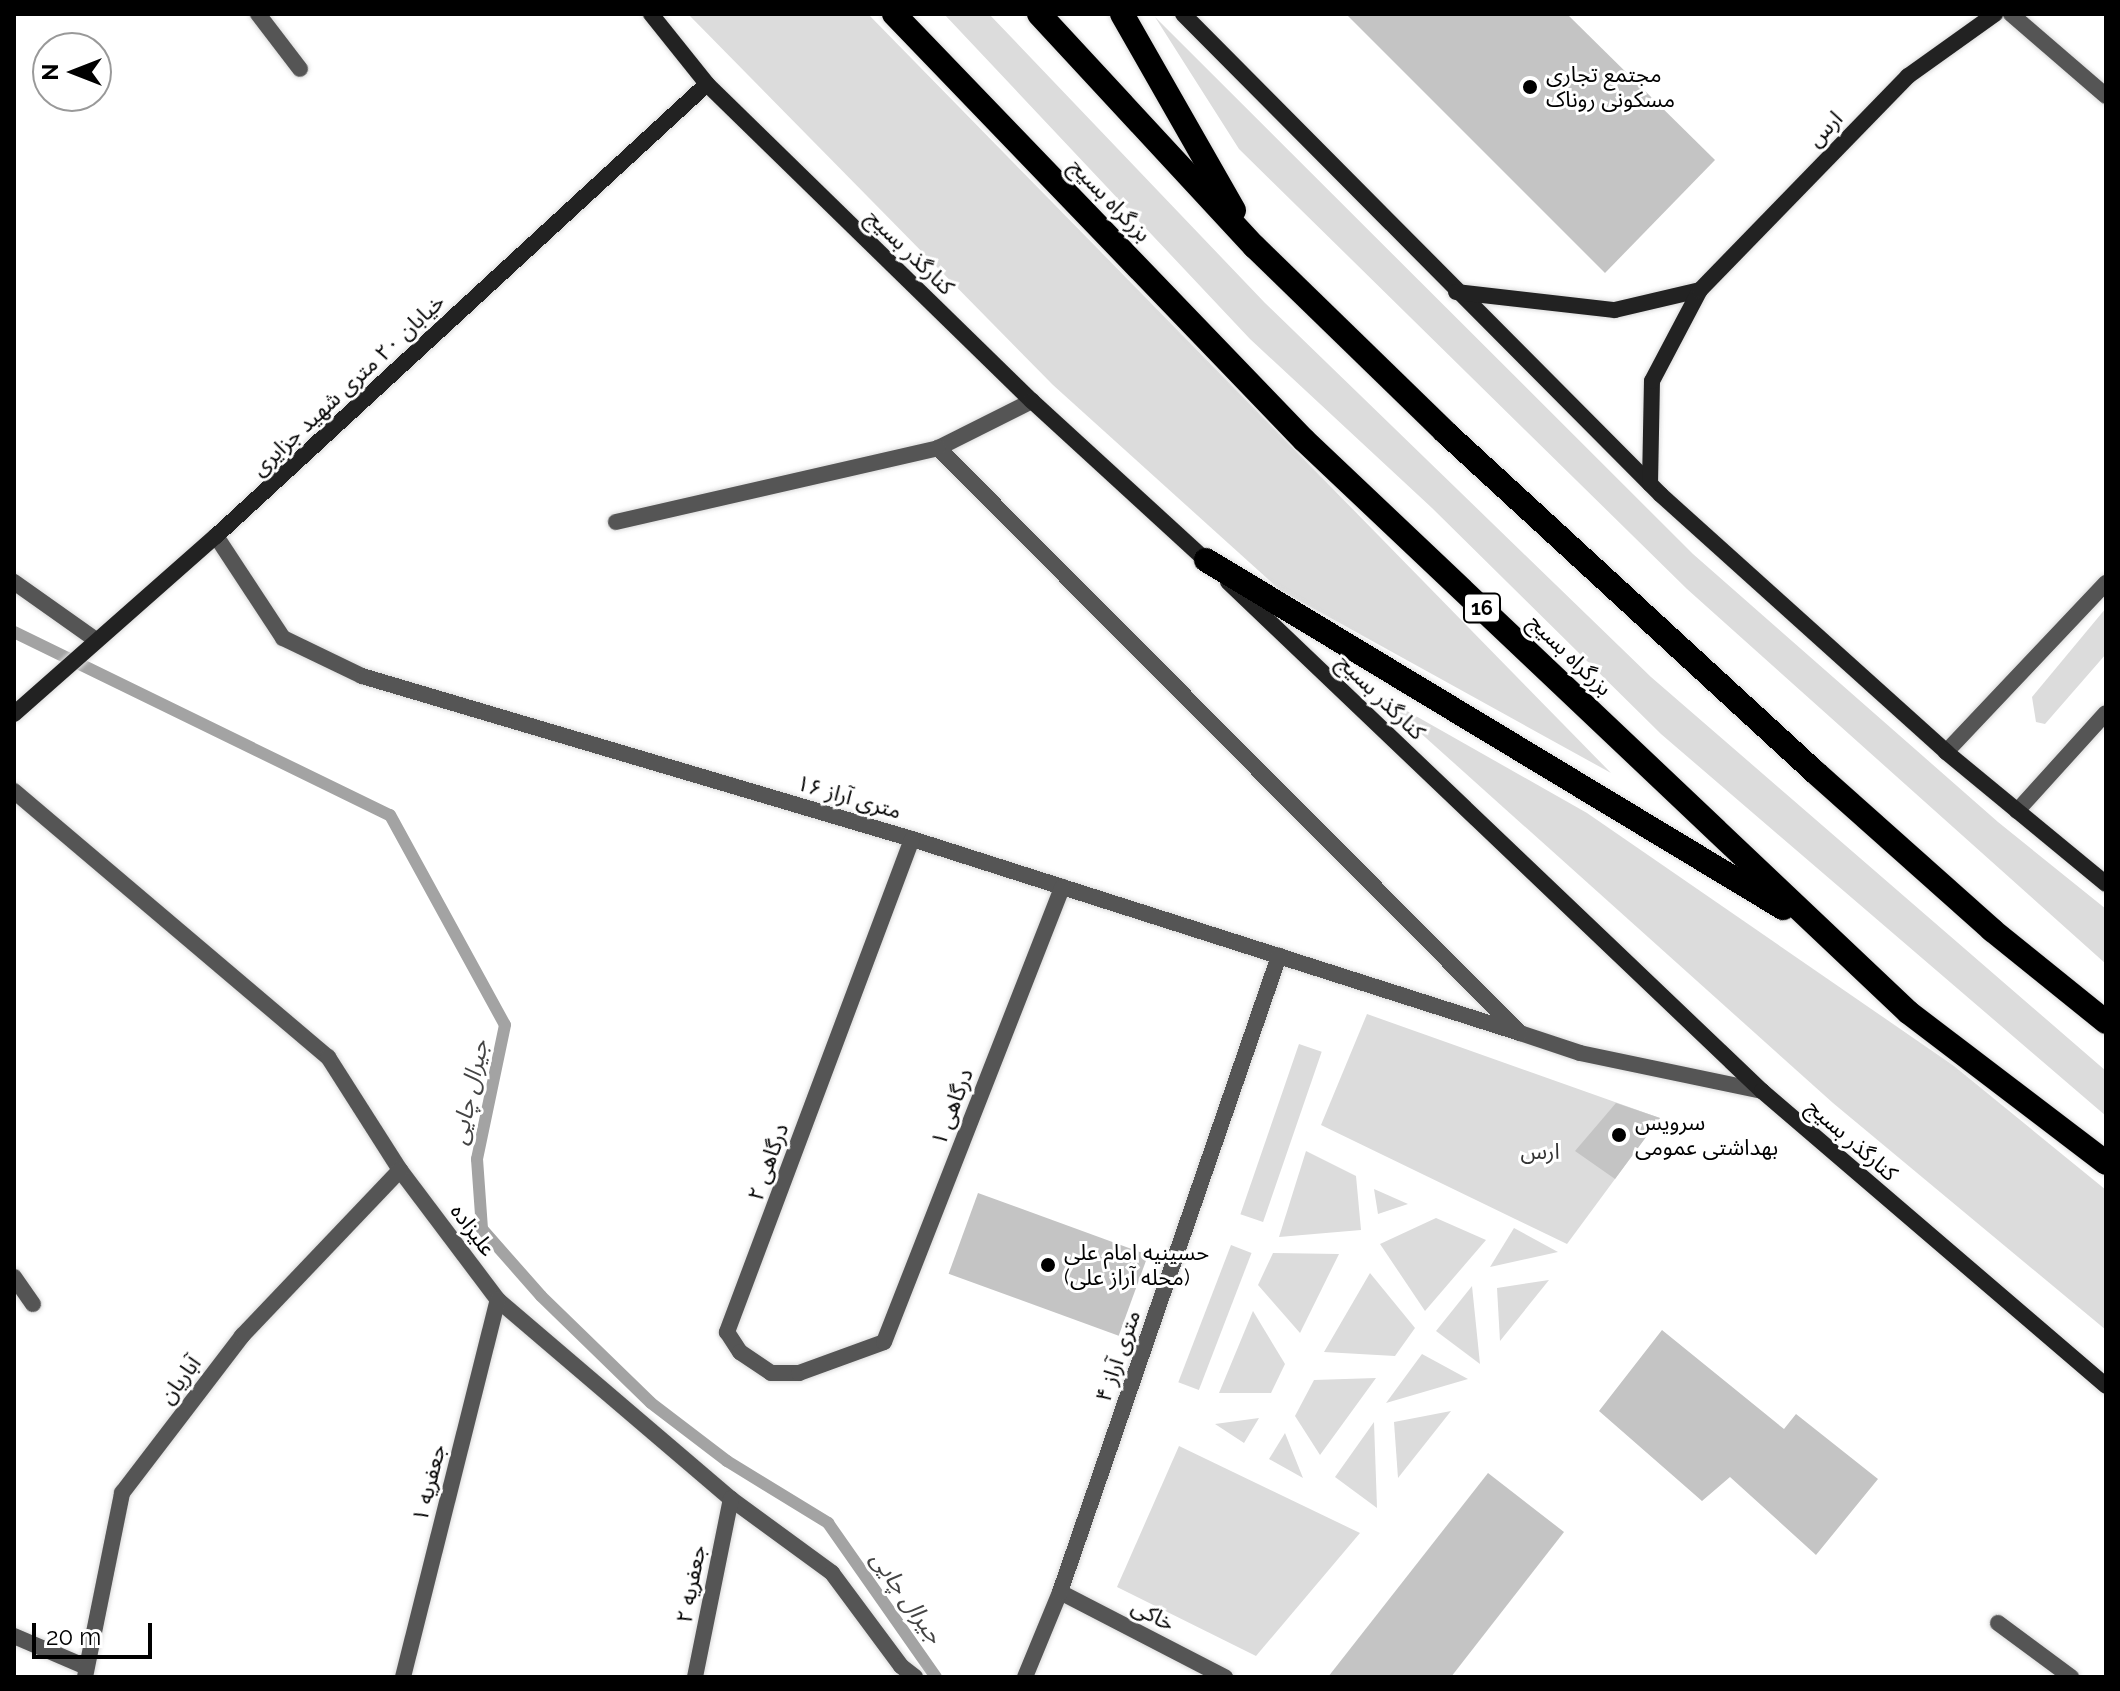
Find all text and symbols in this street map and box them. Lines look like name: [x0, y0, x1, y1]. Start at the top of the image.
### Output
north arrow: [32, 32, 112, 112]
place label: مجتمع تجاری مسکونی روناک: [1546, 61, 1675, 112]
text: N: [37, 64, 63, 80]
marker: مجتمع تجاری مسکونی روناک: [1521, 78, 1539, 96]
street label: ارس: [1802, 106, 1848, 152]
street label: بزرگراه بسیج: [1064, 153, 1156, 247]
street label: کنارگذر بسیج: [861, 204, 959, 300]
street label: خیابان ۲۰ متری شهید جزایری: [246, 289, 450, 481]
road number: 16: [1462, 592, 1502, 624]
street label: بزرگراه بسیج: [1523, 609, 1617, 701]
street label: کنارگذر بسیج: [1332, 649, 1430, 745]
street label: ۱۶ متری آراز: [794, 769, 904, 825]
water label: جیرال چایی: [444, 1037, 494, 1147]
street label: درگاهی ۱: [925, 1065, 979, 1149]
street label: کنارگذر بسیج: [1801, 1093, 1903, 1187]
place label: سرویس بهداشتی عمومی: [1635, 1109, 1778, 1160]
street label: درگاهی ۲: [742, 1120, 794, 1204]
marker: سرویس بهداشتی عمومی: [1610, 1126, 1628, 1144]
park label: ارس: [1520, 1139, 1560, 1165]
street label: علیزاده: [445, 1199, 501, 1261]
place label: حسینیه امام علی (محله آراز علی): [1064, 1239, 1209, 1290]
marker: حسینیه امام علی (محله آراز علی): [1039, 1256, 1057, 1274]
street label: ۴ متری آراز: [1090, 1307, 1146, 1405]
street label: آباریان: [154, 1351, 206, 1409]
street label: جعفریه ۱: [407, 1442, 451, 1524]
street label: جعفریه ۲: [671, 1543, 711, 1625]
water label: جیرال چایی: [865, 1545, 949, 1649]
street label: خاکی: [1127, 1593, 1179, 1637]
scale bar: [36, 1607, 156, 1657]
text: 20 m: [46, 1622, 101, 1651]

